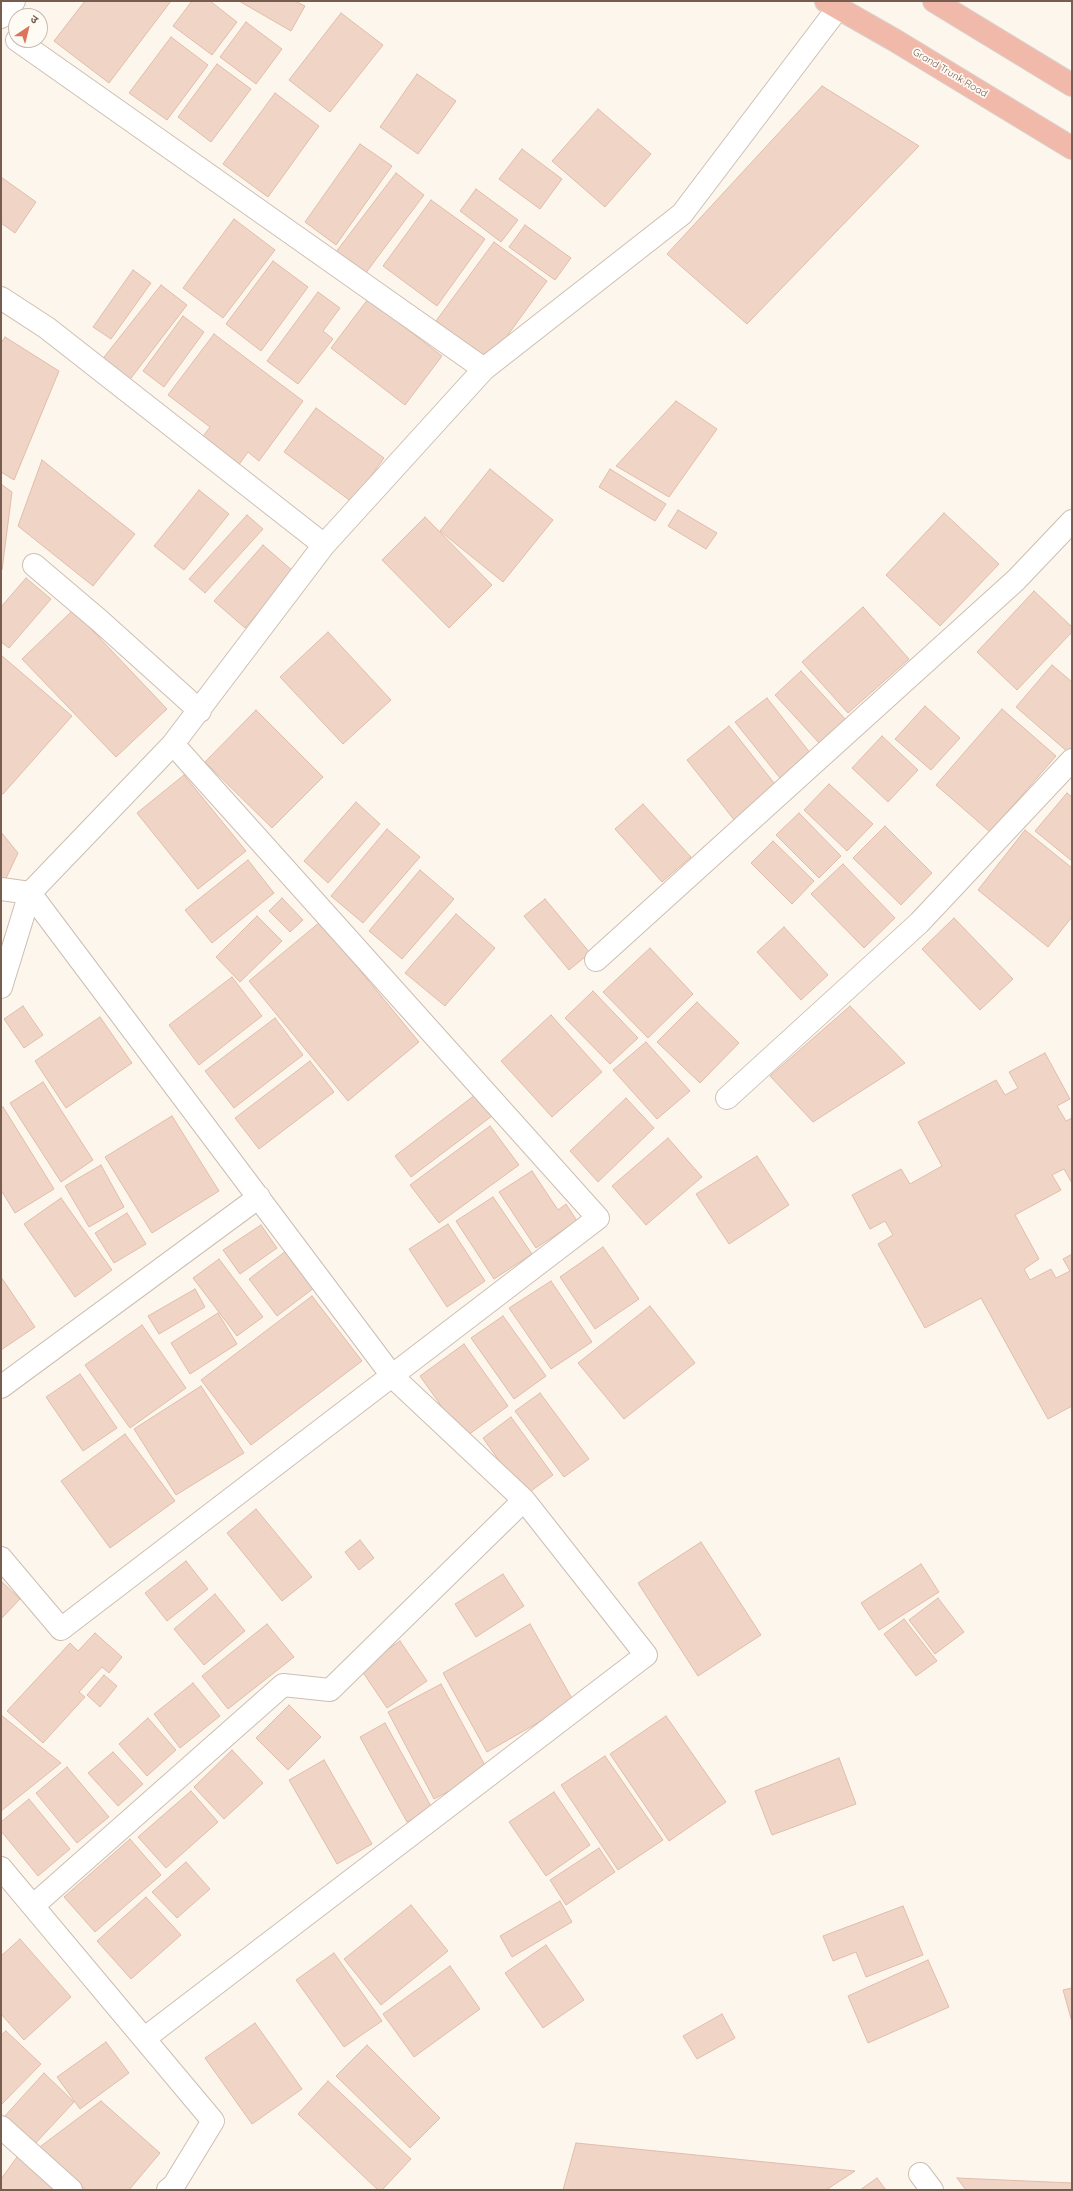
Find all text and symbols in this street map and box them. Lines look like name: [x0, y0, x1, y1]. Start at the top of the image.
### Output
north arrow: [8, 8, 48, 48]
text: उ: [28, 11, 41, 27]
street label: Grand Trunk Road: [910, 46, 990, 100]

